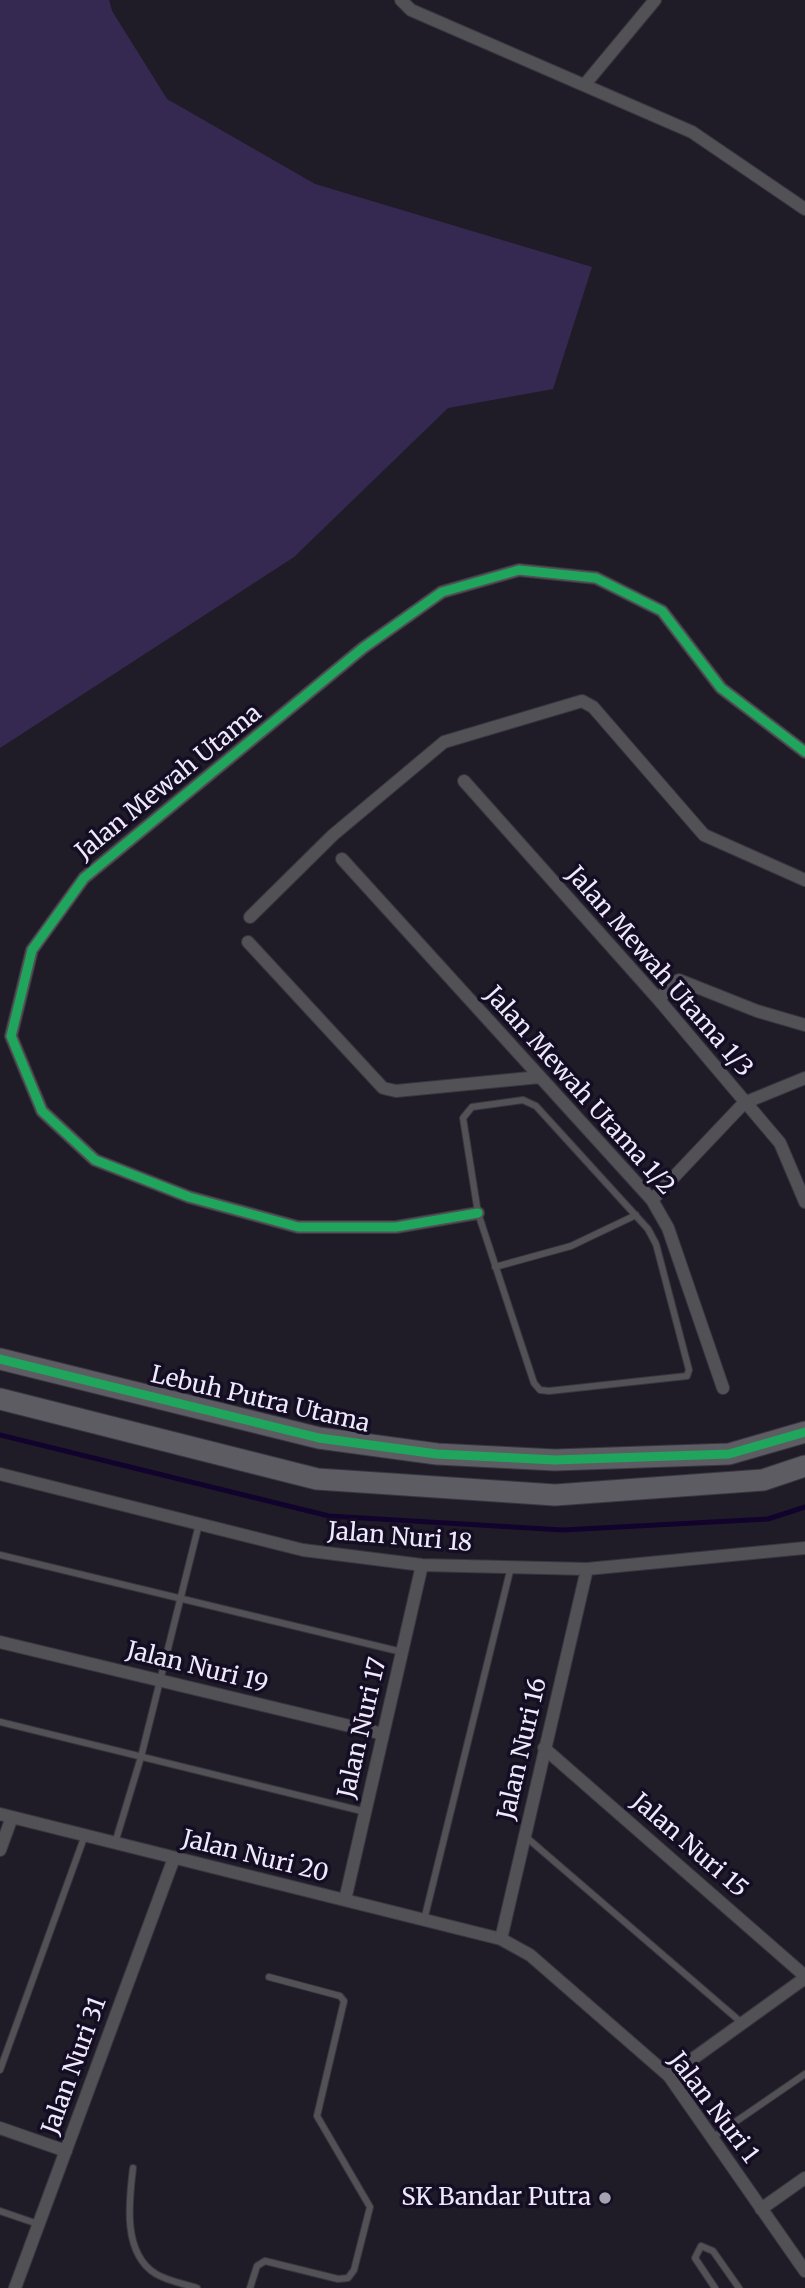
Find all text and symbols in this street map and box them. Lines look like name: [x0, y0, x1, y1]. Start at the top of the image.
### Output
street label: Jalan Mewah Utama: [70, 699, 268, 867]
street label: Jalan Mewah Utama 1/3: [560, 861, 758, 1083]
street label: Jalan Mewah Utama 1/2: [478, 981, 680, 1201]
street label: Lebuh Putra Utama: [148, 1361, 372, 1439]
street label: Jalan Nuri 18: [327, 1517, 473, 1559]
street label: Jalan Nuri 19: [123, 1637, 271, 1699]
street label: Jalan Nuri 17: [333, 1655, 393, 1801]
street label: Jalan Nuri 16: [493, 1675, 553, 1823]
street label: Jalan Nuri 15: [625, 1788, 753, 1904]
street label: Jalan Nuri 20: [179, 1825, 331, 1889]
street label: Jalan Nuri 31: [37, 1993, 113, 2139]
street label: Jalan Nuri 1: [662, 2047, 764, 2169]
place label: SK Bandar Putra: [401, 2184, 591, 2212]
marker: SK Bandar Putra: [597, 2190, 613, 2206]

